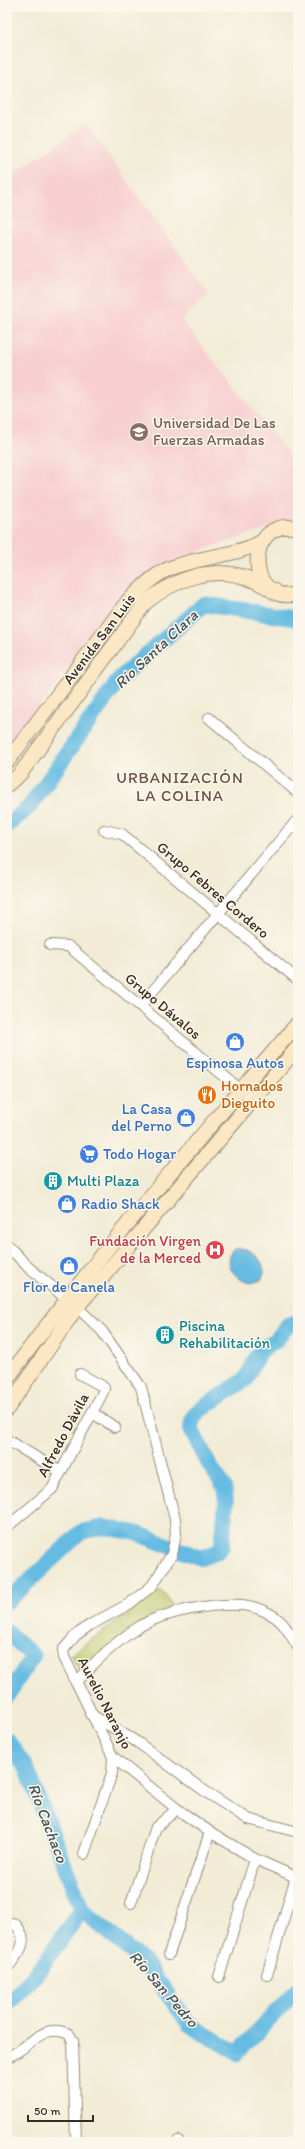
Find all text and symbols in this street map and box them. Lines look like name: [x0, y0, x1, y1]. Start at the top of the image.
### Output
place label: Universidad De Las Fuerzas Armadas: [153, 414, 276, 449]
school or university icon: Universidad De Las Fuerzas Armadas: [128, 421, 150, 443]
street label: Avenida San Luis: [59, 590, 139, 688]
water label: Río Santa Clara: [110, 605, 202, 692]
district label: URBANIZACIÓN LA COLINA: [116, 768, 244, 805]
street label: Grupo Febres Cordero: [153, 838, 273, 942]
street label: Grupo Dávalos: [121, 969, 205, 1043]
shop icon: Espinosa Autos: [224, 1031, 246, 1053]
place label: Espinosa Autos: [186, 1054, 284, 1072]
place label: Hornados Dieguito: [221, 1077, 283, 1112]
restaurant icon: Hornados Dieguito: [196, 1084, 218, 1106]
place label: La Casa del Perno: [111, 1100, 172, 1135]
shop icon: La Casa del Perno: [175, 1107, 197, 1129]
supermarket icon: Todo Hogar: [78, 1143, 100, 1165]
place label: Todo Hogar: [103, 1145, 176, 1163]
building icon: Multi Plaza: [42, 1170, 64, 1192]
place label: Multi Plaza: [67, 1172, 140, 1190]
shop icon: Radio Shack: [56, 1193, 78, 1215]
place label: Radio Shack: [81, 1195, 160, 1213]
place label: Fundación Virgen de la Merced: [89, 1232, 202, 1267]
hospital icon: Fundación Virgen de la Merced: [204, 1239, 226, 1261]
shop icon: Flor de Canela: [58, 1255, 80, 1277]
place label: Flor de Canela: [23, 1278, 116, 1296]
place label: Piscina Rehabilitación: [179, 1317, 271, 1352]
building icon: Piscina Rehabilitación: [154, 1324, 176, 1346]
street label: Alfredo Dàvila: [33, 1390, 93, 1480]
street label: Aurelio Naranjo: [74, 1654, 136, 1752]
water label: Río Cachaco: [24, 1781, 72, 1866]
water label: Río San Pedro: [126, 1947, 203, 2032]
scale bar: [28, 2097, 93, 2123]
text: 50 m: [34, 2104, 60, 2118]

